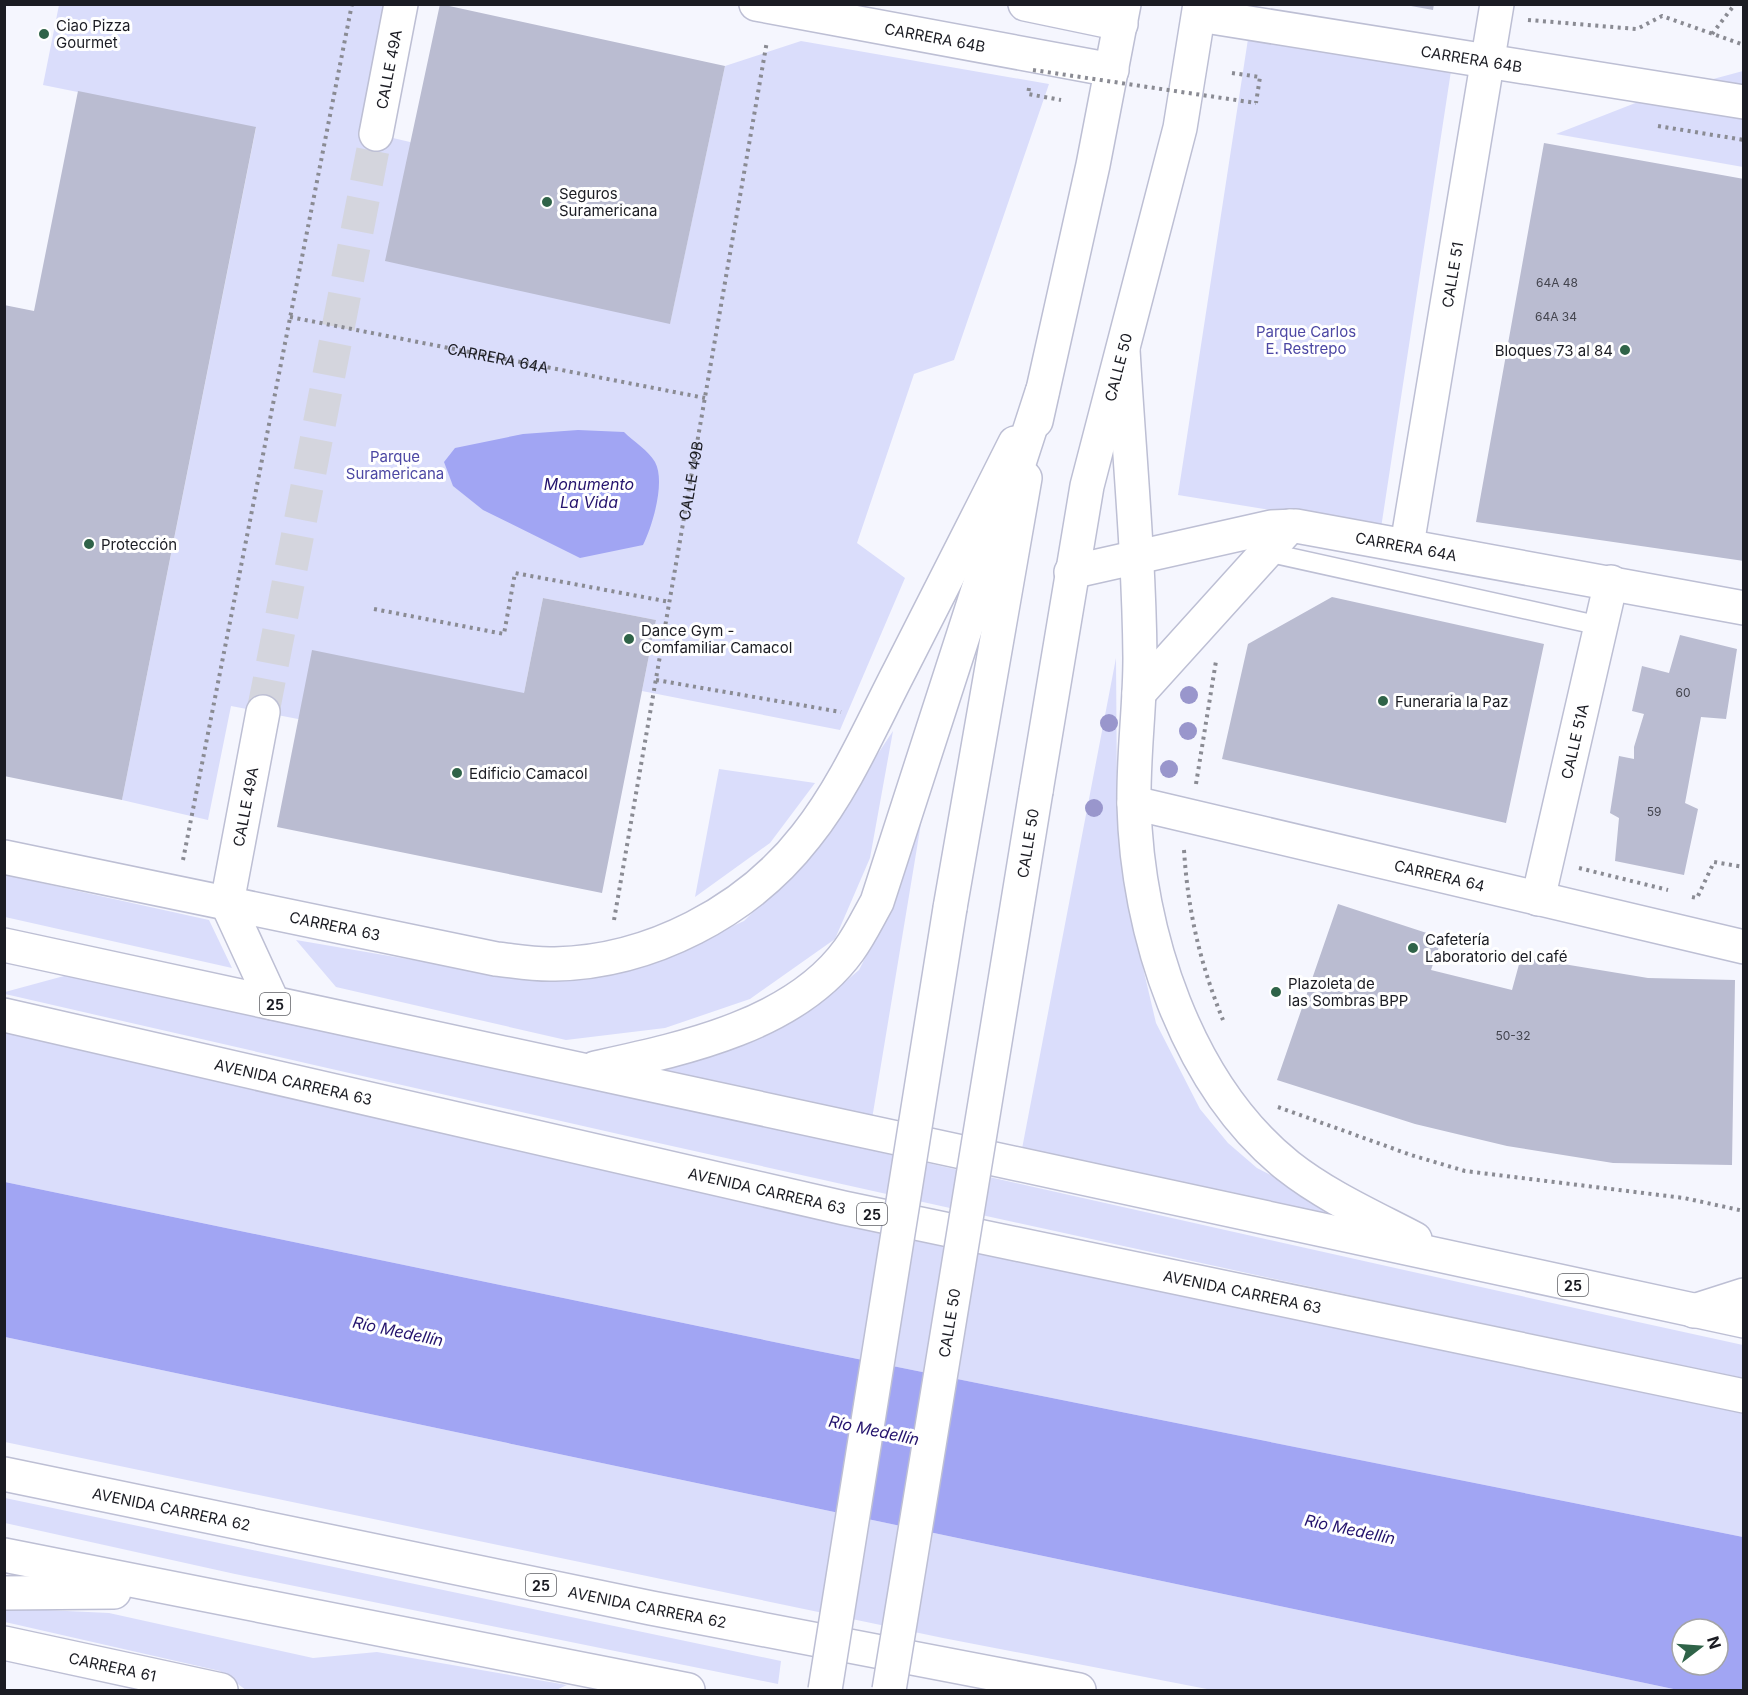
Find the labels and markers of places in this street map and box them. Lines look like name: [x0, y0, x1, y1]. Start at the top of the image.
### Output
place label: Ciao Pizza Gourmet: [56, 16, 130, 52]
marker: Ciao Pizza Gourmet: [37, 27, 51, 41]
place label: Seguros Suramericana: [559, 184, 657, 220]
marker: Seguros Suramericana: [540, 195, 554, 209]
place label: Bloques 73 al 84: [1495, 341, 1613, 360]
marker: Bloques 73 al 84: [1618, 343, 1632, 357]
place label: Protección: [101, 535, 177, 554]
marker: Protección: [82, 537, 96, 551]
place label: Dance Gym - Comfamiliar Camacol: [641, 621, 792, 657]
marker: Dance Gym - Comfamiliar Camacol: [622, 632, 636, 646]
place label: Funeraria la Paz: [1395, 692, 1509, 711]
marker: Funeraria la Paz: [1376, 694, 1390, 708]
place label: Edificio Camacol: [469, 764, 588, 783]
marker: Edificio Camacol: [450, 766, 464, 780]
place label: Cafetería Laboratorio del café: [1425, 930, 1567, 966]
marker: Cafetería Laboratorio del café: [1406, 941, 1420, 955]
place label: Plazoleta de las Sombras BPP: [1288, 974, 1408, 1010]
marker: Plazoleta de las Sombras BPP: [1269, 985, 1283, 999]

